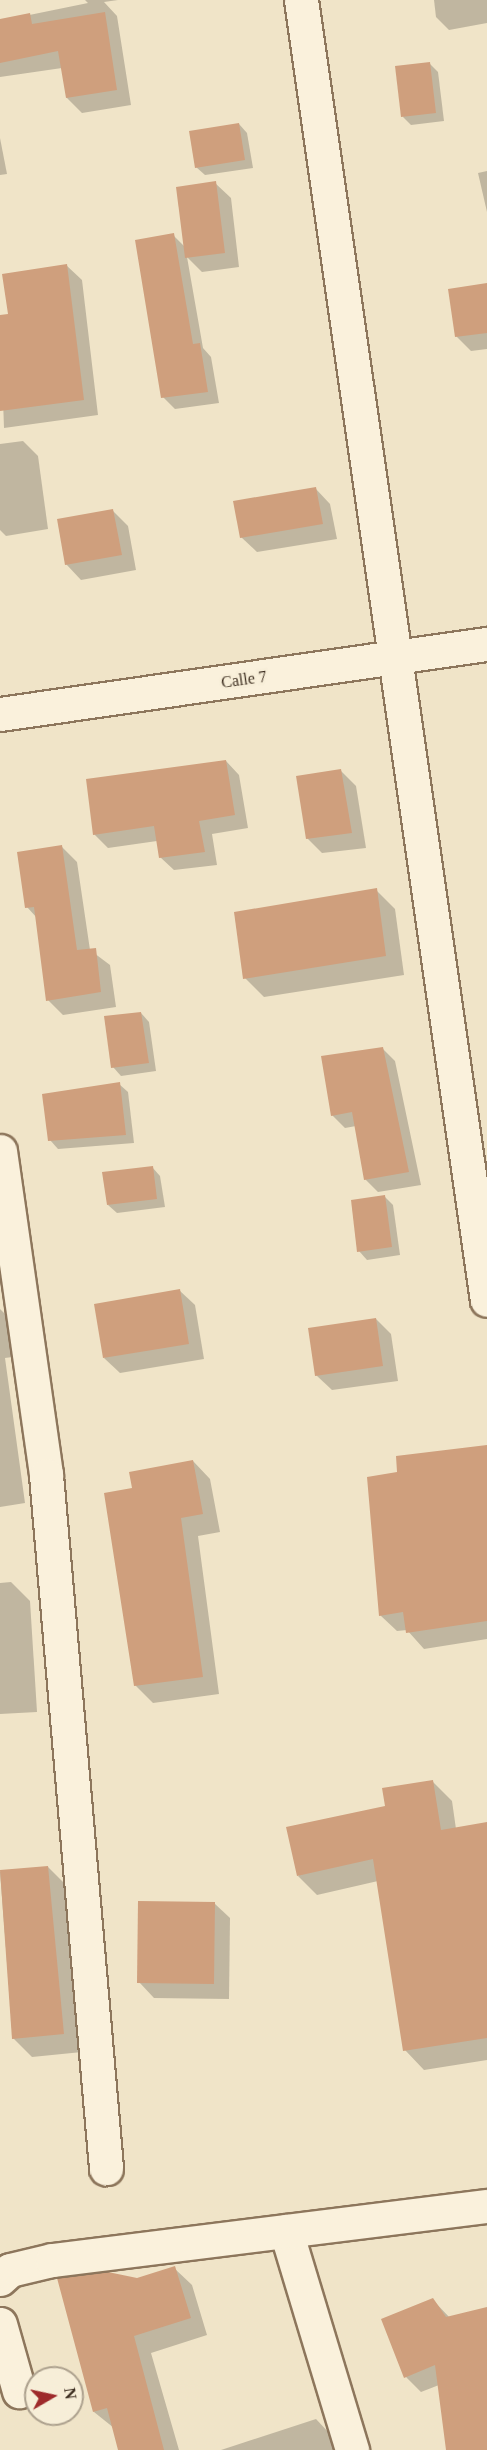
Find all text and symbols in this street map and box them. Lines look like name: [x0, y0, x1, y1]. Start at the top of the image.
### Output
street label: Calle 7: [220, 667, 268, 693]
north arrow: [24, 2366, 84, 2426]
text: N: [61, 2386, 80, 2400]

